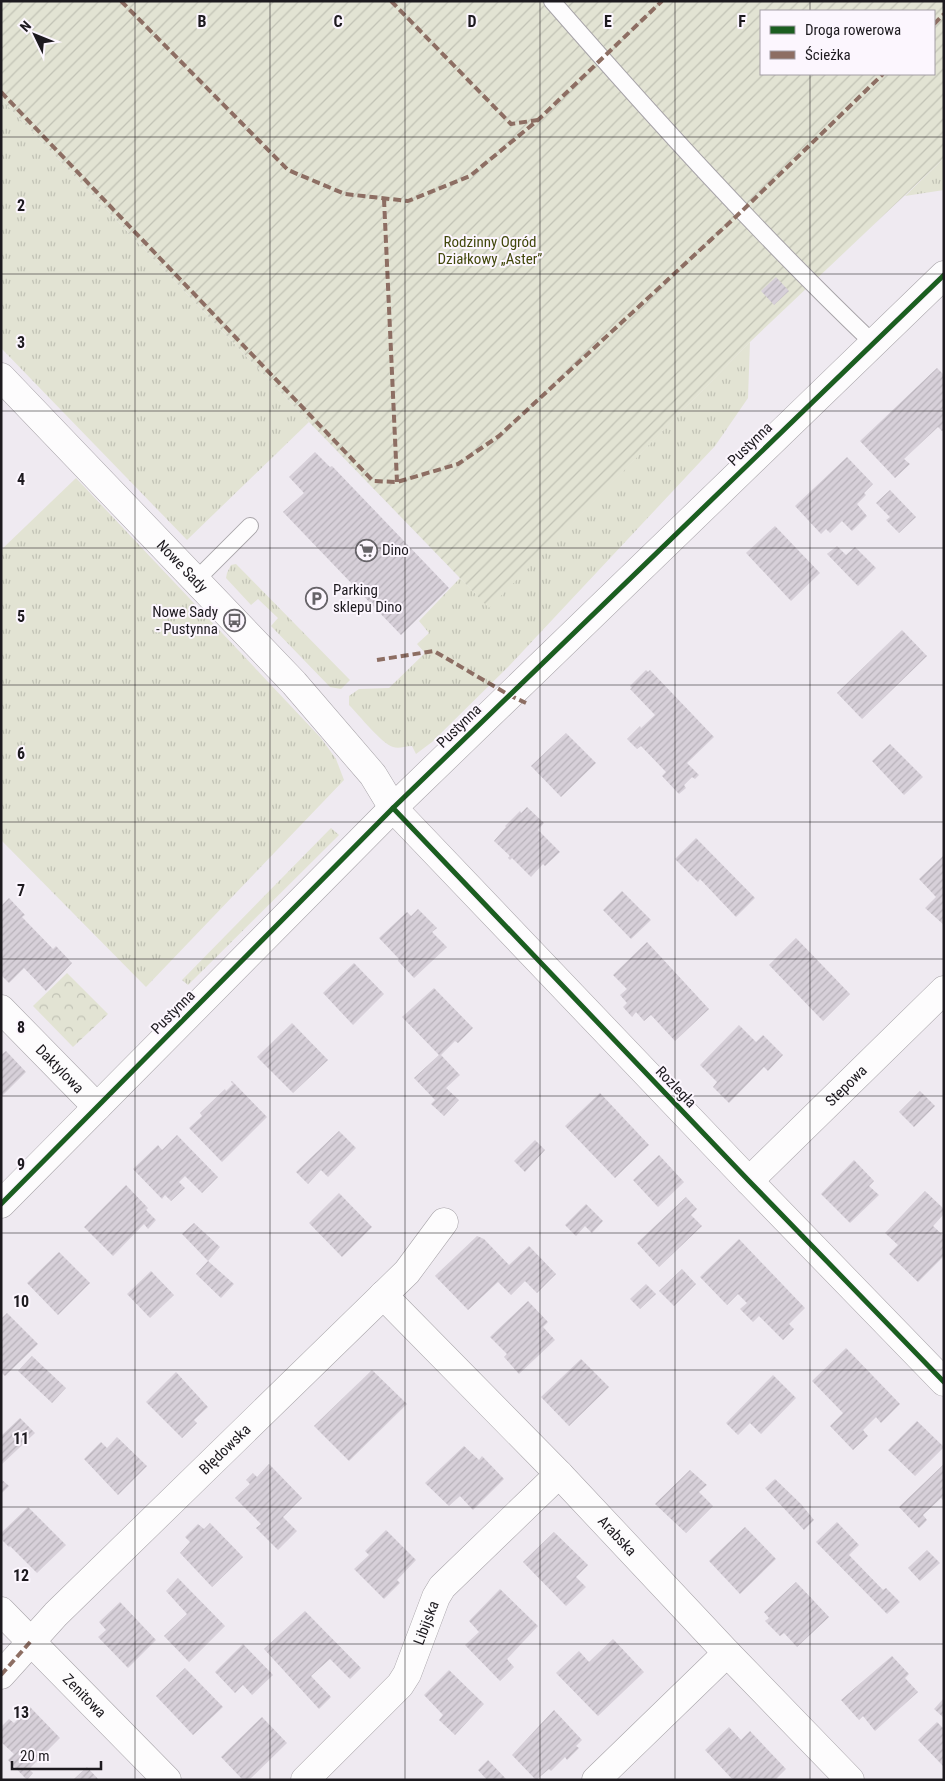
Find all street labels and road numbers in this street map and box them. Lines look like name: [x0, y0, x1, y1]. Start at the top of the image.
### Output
street label: Pustynna: [724, 418, 776, 470]
street label: Nowe Sady: [153, 536, 211, 596]
street label: Pustynna: [433, 700, 485, 752]
street label: Pustynna: [147, 986, 199, 1038]
street label: Daktylowa: [32, 1041, 88, 1097]
street label: Rozległa: [652, 1062, 700, 1112]
street label: Stepowa: [822, 1062, 871, 1110]
street label: Błędowska: [196, 1420, 254, 1478]
street label: Arabska: [594, 1512, 640, 1560]
street label: Libijska: [410, 1598, 443, 1647]
street label: Zenitowa: [59, 1670, 110, 1722]

